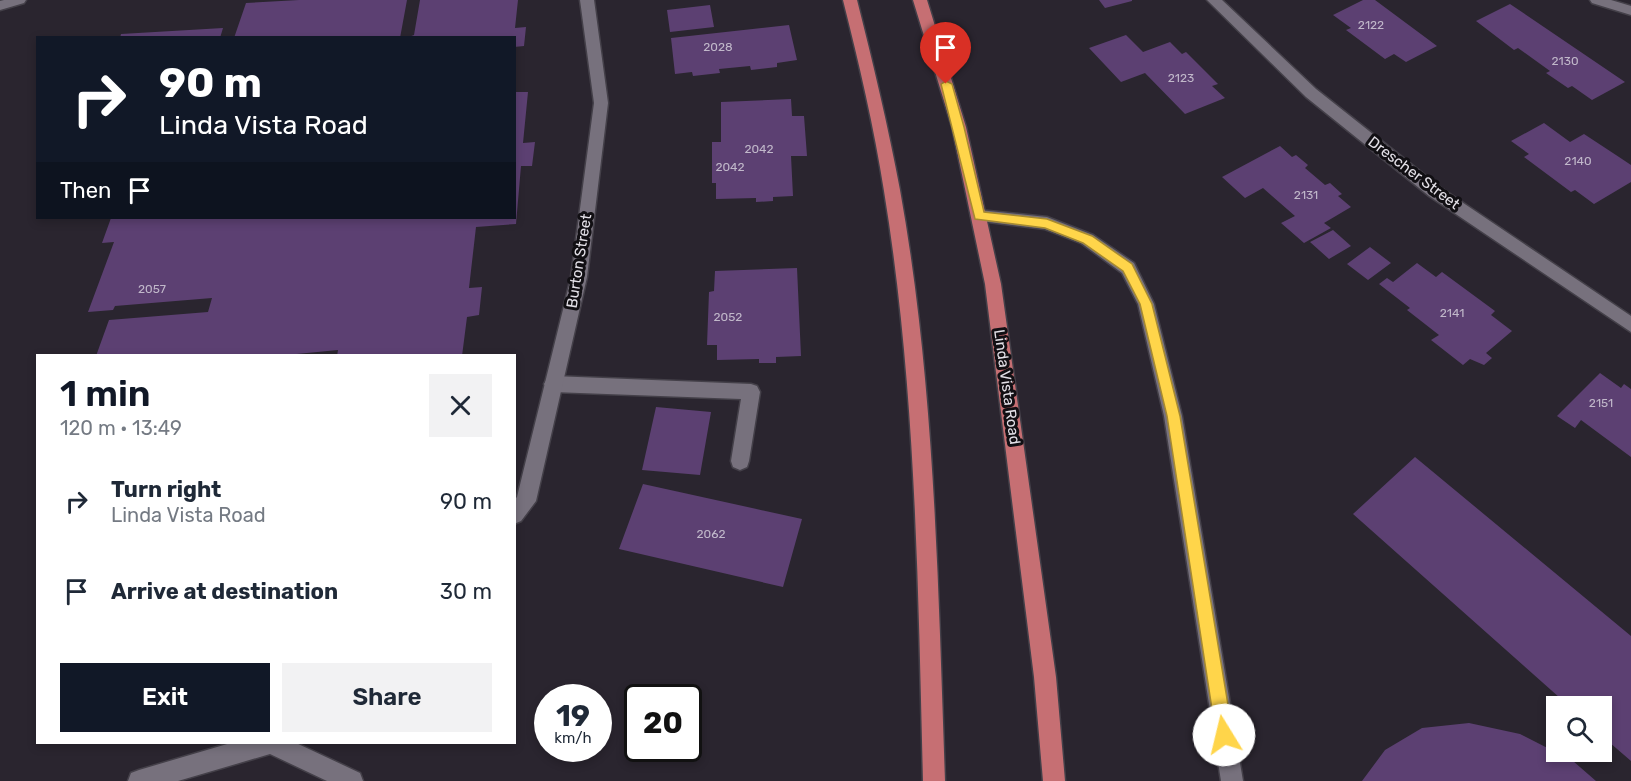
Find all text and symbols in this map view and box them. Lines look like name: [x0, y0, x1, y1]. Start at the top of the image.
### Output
house number: 2122: [1358, 18, 1384, 32]
pin: [920, 22, 971, 84]
icon: arrive: [929, 31, 962, 64]
house number: 2028: [703, 40, 733, 54]
house number: 2130: [1551, 54, 1579, 68]
text: 90 m: [159, 58, 262, 108]
icon: right: [60, 60, 138, 138]
house number: 2123: [1168, 71, 1194, 85]
text: Linda Vista Road: [159, 109, 368, 141]
street label: Drescher Street: [1365, 133, 1464, 213]
house number: 2042: [744, 142, 774, 156]
house number: 2140: [1564, 154, 1592, 168]
house number: 2042: [715, 160, 745, 174]
icon: arrive: [123, 174, 156, 207]
text: Then: [60, 177, 111, 204]
house number: 2131: [1294, 188, 1318, 202]
street label: Burton Street: [563, 212, 595, 310]
house number: 2057: [138, 282, 166, 296]
house number: 2141: [1440, 306, 1464, 320]
house number: 2052: [714, 310, 742, 324]
street label: Linda Vista Road: [990, 328, 1024, 446]
text: 1 min: [60, 372, 151, 415]
button: close: [429, 374, 492, 437]
house number: 2151: [1589, 396, 1613, 410]
text: 120 m · 13:49: [60, 416, 182, 440]
text: Turn right: [111, 476, 221, 503]
icon: right: [60, 485, 93, 518]
text: 90 m: [440, 488, 492, 515]
text: Linda Vista Road: [111, 503, 266, 527]
house number: 2062: [697, 527, 725, 541]
icon: arrive: [60, 575, 93, 608]
text: Arrive at destination: [111, 578, 338, 605]
text: 30 m: [440, 578, 492, 605]
button: Exit: [60, 663, 270, 732]
button: Share: [282, 663, 492, 732]
speed limit sign: 20: [624, 684, 702, 762]
map controls: [1546, 696, 1612, 762]
button: search: [1546, 696, 1612, 762]
text: 19: [556, 698, 590, 734]
position arrow: [1192, 703, 1256, 767]
text: km/h: [554, 729, 592, 747]

